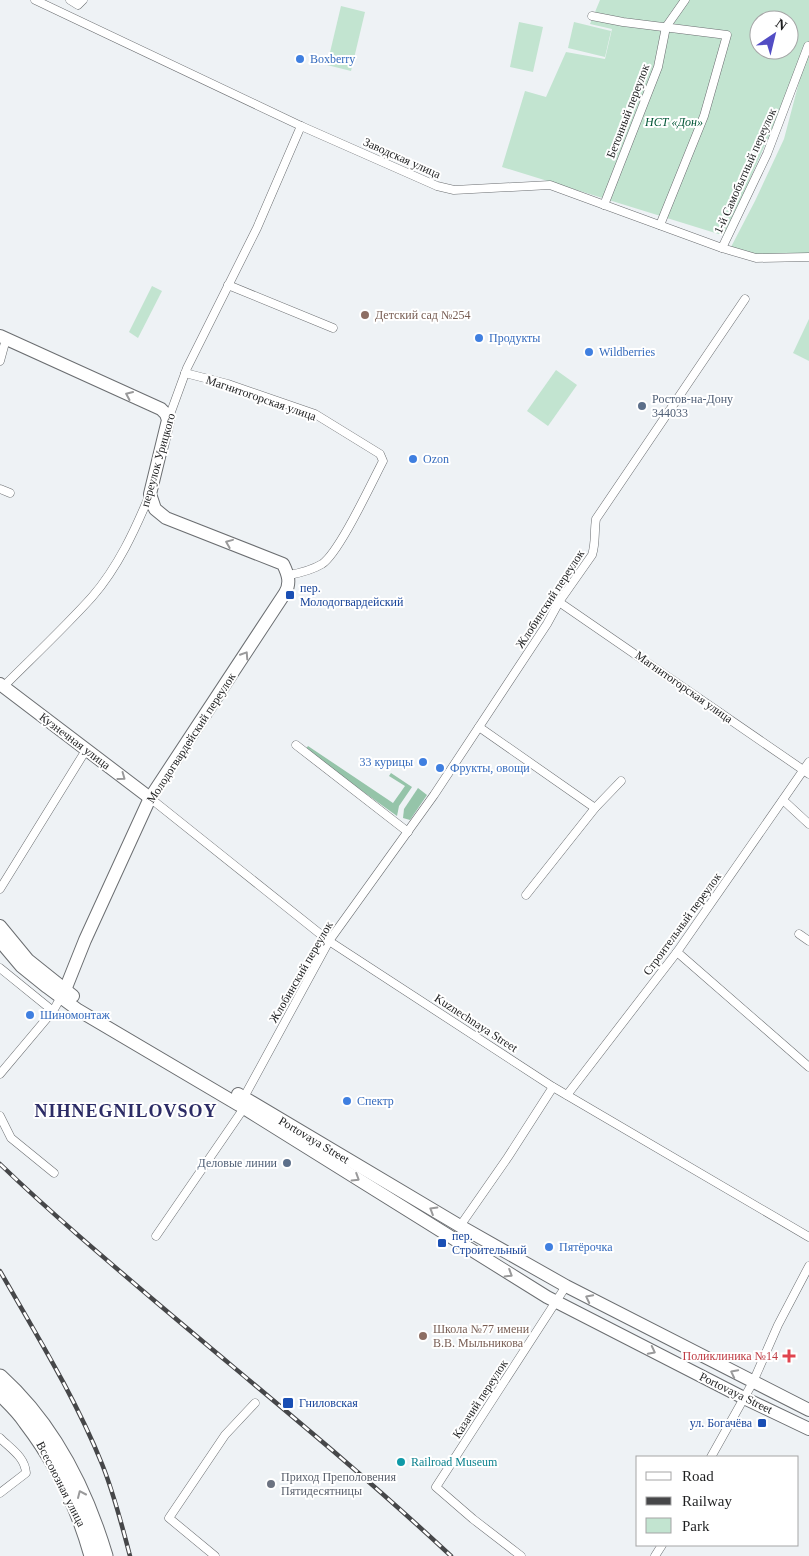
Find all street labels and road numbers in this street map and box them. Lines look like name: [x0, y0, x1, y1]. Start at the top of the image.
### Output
street label: Бетонный переулок: [604, 62, 652, 160]
street label: 1-й Самобытный переулок: [711, 106, 779, 236]
street label: Заводская улица: [361, 135, 443, 182]
street label: Магнитогорская улица: [204, 373, 319, 424]
street label: переулок Урицкого: [138, 411, 178, 509]
street label: Жлобинский переулок: [513, 547, 587, 651]
street label: Магнитогорская улица: [633, 648, 736, 726]
street label: Молодогвардейский переулок: [144, 670, 238, 806]
street label: Кузнечная улица: [37, 710, 114, 773]
street label: Строительный переулок: [640, 870, 724, 978]
street label: Жлобинский переулок: [266, 919, 336, 1025]
street label: Kuznechnaya Street: [432, 991, 521, 1055]
street label: Portovaya Street: [276, 1113, 352, 1167]
street label: Казачий переулок: [449, 1357, 511, 1441]
street label: Portovaya Street: [697, 1369, 775, 1417]
street label: Всесоюзная улица: [33, 1439, 89, 1530]

